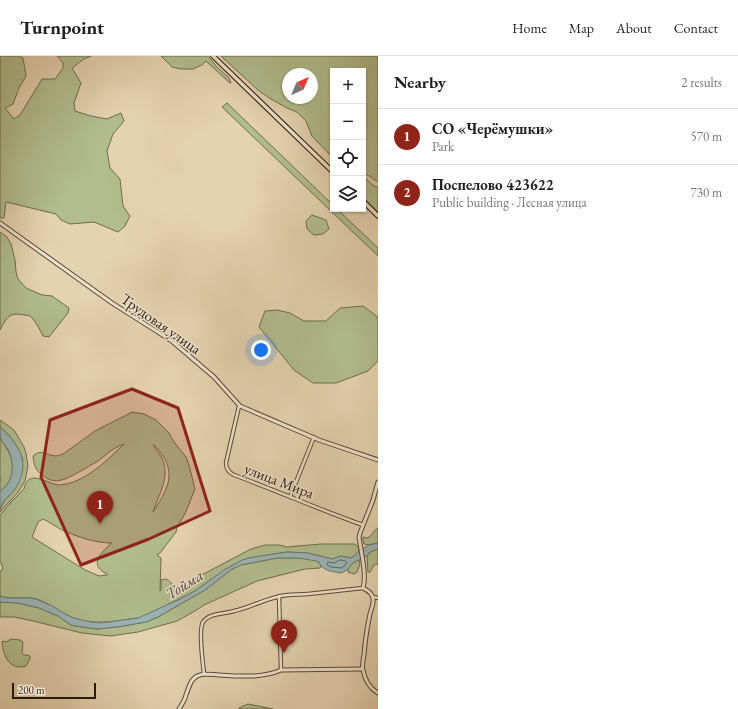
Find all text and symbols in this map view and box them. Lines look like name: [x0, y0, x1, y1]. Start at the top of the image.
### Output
text: Turnpoint: [20, 15, 104, 40]
text: Home: [512, 19, 547, 37]
text: Map: [569, 19, 594, 37]
text: About: [616, 19, 652, 37]
text: Contact: [674, 19, 718, 37]
north arrow: [282, 68, 318, 104]
map controls: [330, 68, 366, 212]
button: +: [330, 68, 366, 104]
text: Nearby: [394, 71, 446, 93]
text: 2 results: [681, 74, 722, 91]
button: −: [330, 104, 366, 140]
text: СО «Черёмушки»: [432, 119, 553, 138]
text: 1: [404, 128, 410, 145]
text: 570 m: [691, 128, 722, 145]
text: Park: [432, 138, 454, 155]
button: locate: [330, 140, 366, 176]
text: Поспелово 423622: [432, 175, 554, 194]
button: layers: [330, 176, 366, 212]
text: 2: [404, 184, 410, 201]
text: 730 m: [691, 184, 722, 201]
text: Public building · Лесная улица: [432, 194, 587, 211]
street label: Трудовая улица: [118, 289, 205, 358]
your location: [251, 340, 271, 360]
street label: улица Мира: [242, 459, 317, 502]
pin: 1: [87, 491, 113, 524]
water label: Тойма: [161, 565, 207, 604]
pin: 2: [271, 620, 297, 653]
scale bar: [12, 681, 96, 700]
text: 200 m: [18, 683, 45, 697]

